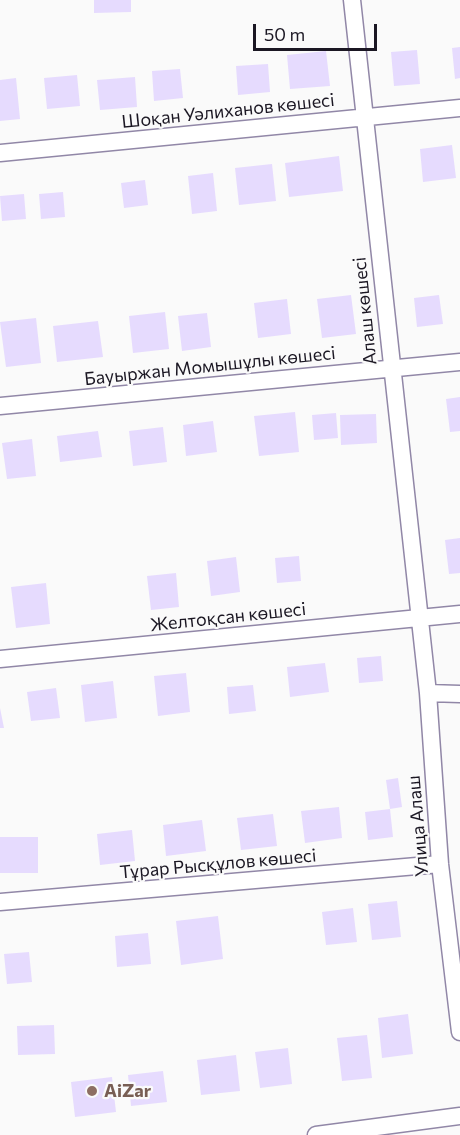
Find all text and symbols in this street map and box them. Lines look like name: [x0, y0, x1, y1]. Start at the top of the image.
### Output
scale bar: [256, 12, 380, 50]
text: 50 m: [264, 23, 305, 45]
street label: Шоқан Уәлиханов көшесі: [120, 89, 336, 133]
street label: Алаш көшесі: [349, 256, 381, 366]
street label: Бауыржан Момышұлы көшесі: [83, 342, 337, 390]
street label: Желтоқсан көшесі: [149, 598, 307, 636]
street label: Улица Алаш: [403, 775, 433, 877]
street label: Тұрар Рысқұлов көшесі: [119, 845, 317, 883]
place label: AiZar: [104, 1080, 151, 1102]
marker: AiZar: [85, 1084, 99, 1098]

